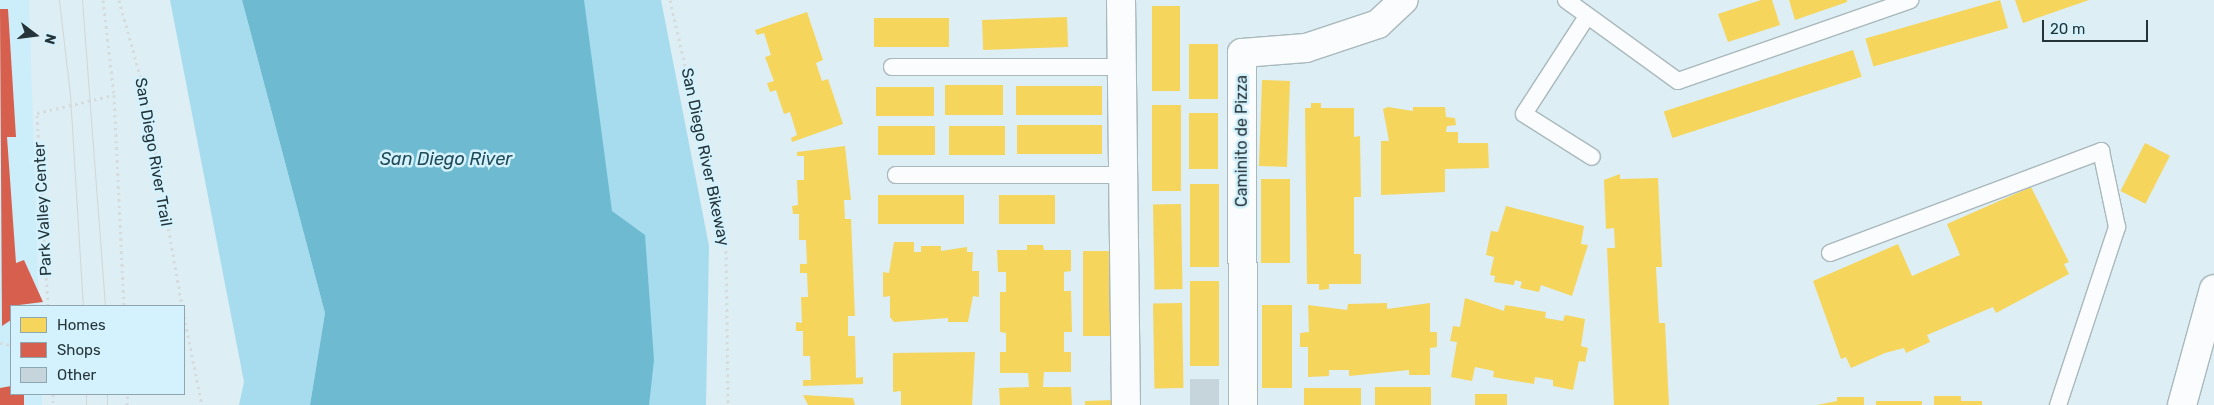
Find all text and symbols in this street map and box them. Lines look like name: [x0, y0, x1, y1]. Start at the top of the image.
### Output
north arrow: [10, 10, 60, 60]
scale bar: [2044, 10, 2150, 42]
text: 20 m: [2050, 20, 2085, 38]
text: N: [40, 32, 59, 46]
street label: San Diego River Bikeway: [677, 66, 733, 248]
street label: Caminito de Pizza: [1232, 75, 1252, 207]
street label: San Diego River Trail: [130, 76, 176, 228]
street label: Park Valley Center: [30, 141, 56, 277]
water label: San Diego River: [380, 148, 512, 170]
legend: [10, 305, 185, 395]
text: Homes: [57, 316, 106, 334]
text: Shops: [57, 341, 101, 359]
text: Other: [57, 366, 96, 384]

